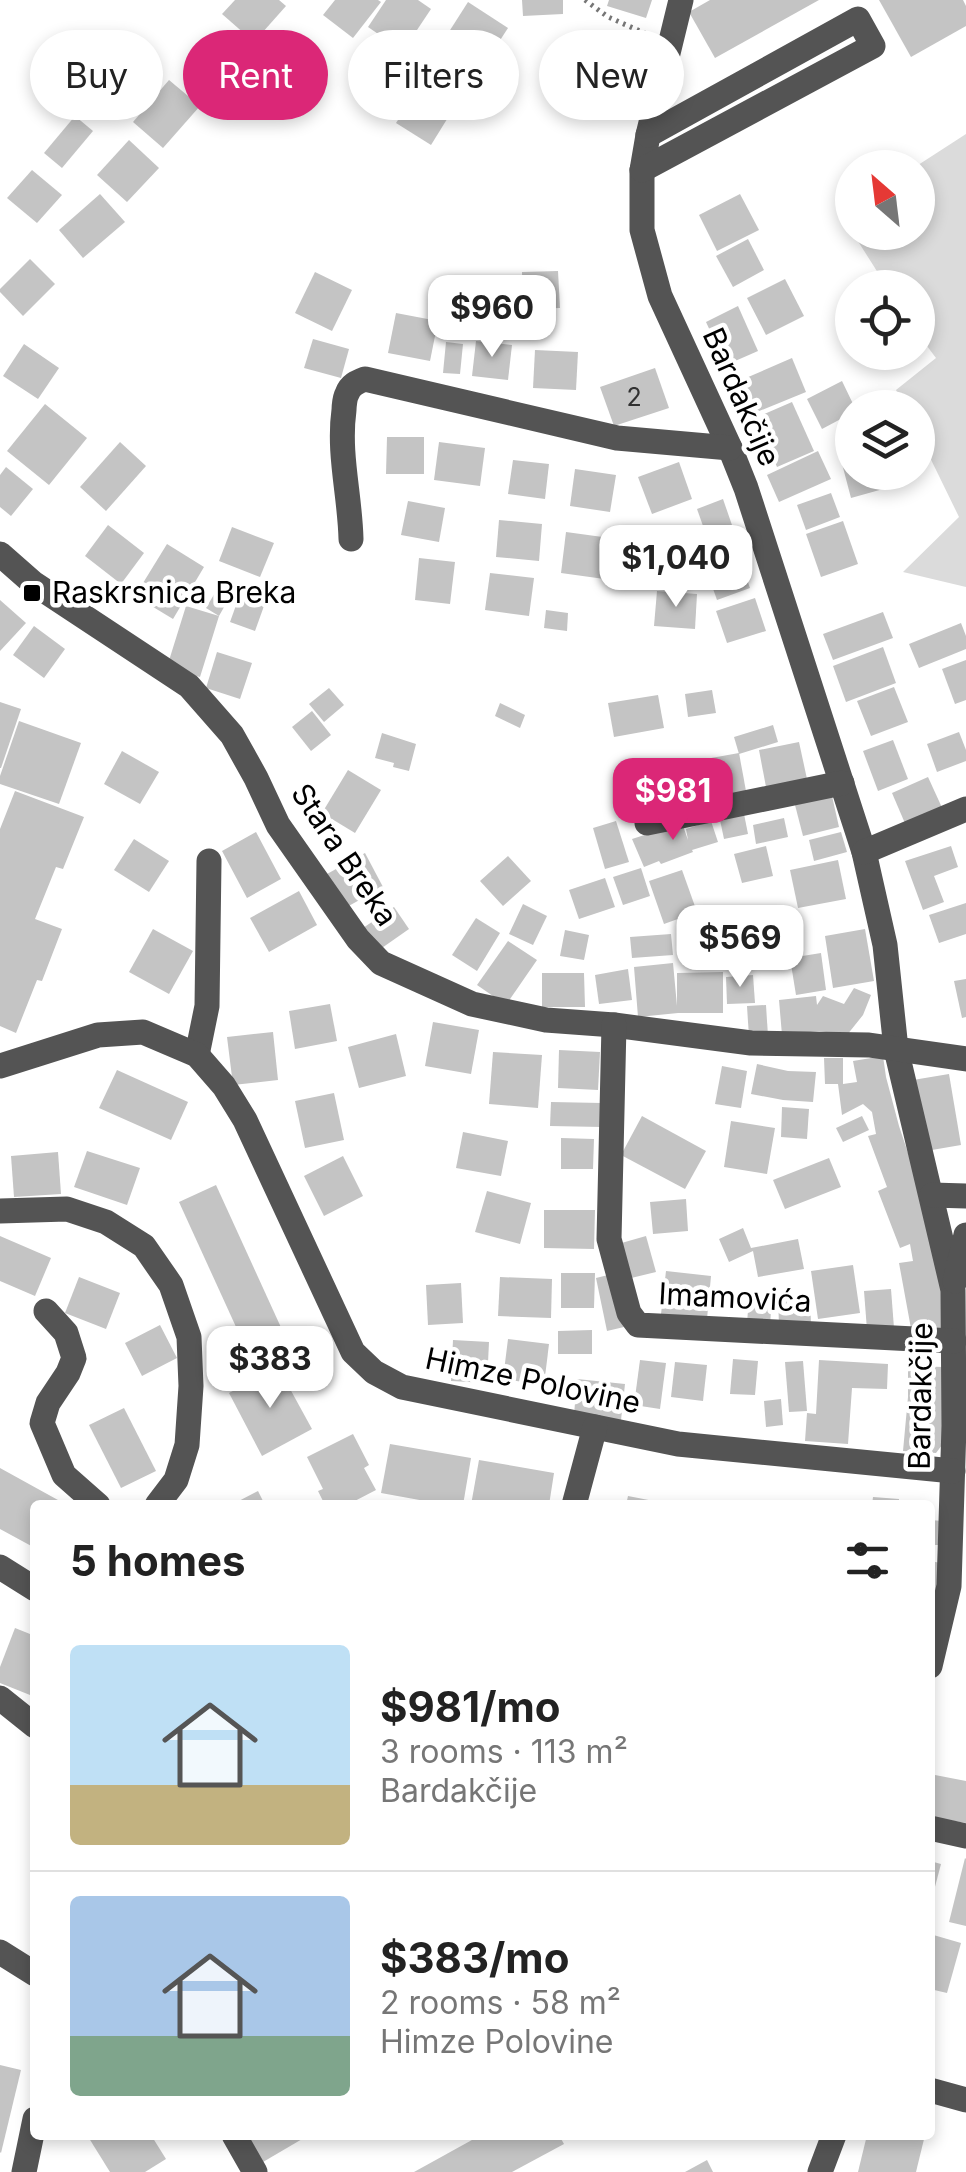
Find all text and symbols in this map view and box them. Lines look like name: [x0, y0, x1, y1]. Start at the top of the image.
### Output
chip: Buy: [30, 30, 163, 120]
chip: Rent: [183, 30, 328, 120]
chip: Filters: [348, 30, 519, 120]
chip: New: [539, 30, 684, 120]
north arrow: [835, 150, 935, 250]
map controls: [835, 150, 935, 490]
button: locate: [835, 270, 935, 370]
pin: $960: [433, 275, 551, 360]
text: $960: [450, 288, 534, 327]
street label: Bardakčije: [695, 322, 788, 471]
house number: 2: [626, 382, 642, 412]
button: layers: [835, 390, 935, 490]
pin: $1,040: [595, 525, 757, 610]
text: $1,040: [621, 538, 731, 577]
place label: Raskrsnica Breka: [52, 574, 296, 610]
marker: Raskrsnica Breka: [21, 582, 43, 604]
pin: $981: [614, 758, 732, 843]
text: $981: [635, 771, 711, 810]
street label: Stara Breka: [284, 776, 406, 932]
pin: $569: [681, 905, 799, 990]
text: $569: [699, 918, 781, 957]
street label: Imamovića: [658, 1275, 813, 1319]
street label: Bardakčije: [901, 1322, 939, 1470]
pin: $383: [211, 1326, 329, 1411]
text: $383: [228, 1339, 312, 1378]
street label: Himze Polovine: [422, 1340, 644, 1420]
icon: filters: [840, 1533, 895, 1588]
text: 5 homes: [70, 1535, 246, 1586]
text: $981/mo: [380, 1681, 561, 1732]
icon: home: [150, 1685, 270, 1805]
text: 3 rooms · 113 m²: [380, 1732, 628, 1771]
text: Bardakčije: [380, 1771, 537, 1810]
text: $383/mo: [380, 1932, 569, 1983]
icon: home: [150, 1936, 270, 2056]
text: 2 rooms · 58 m²: [380, 1983, 621, 2022]
text: Himze Polovine: [380, 2022, 613, 2061]

